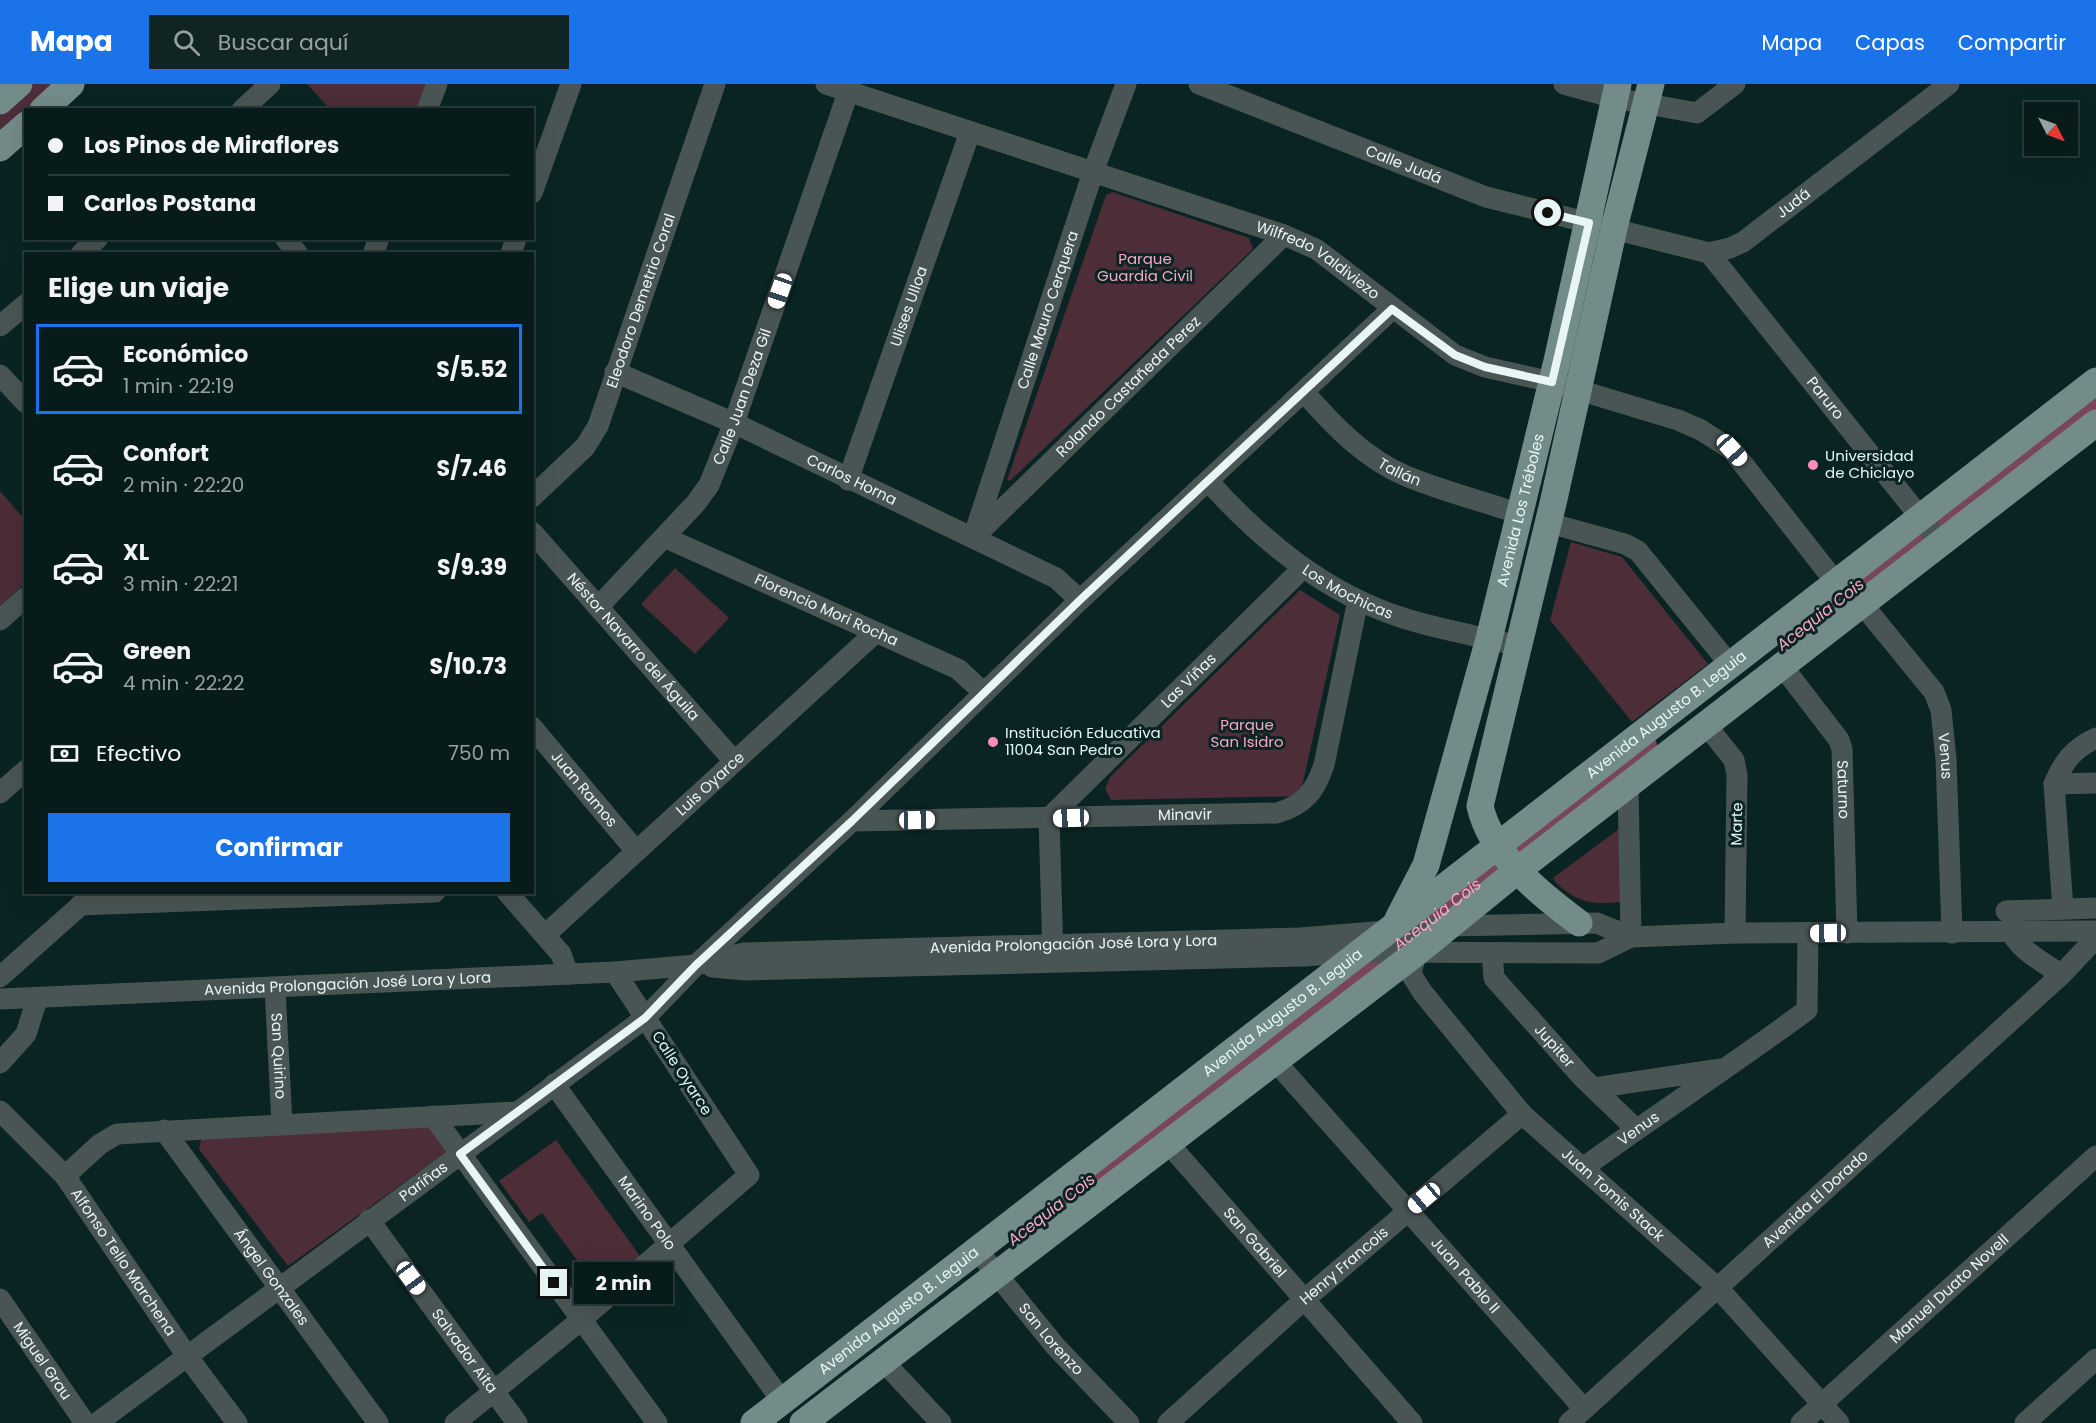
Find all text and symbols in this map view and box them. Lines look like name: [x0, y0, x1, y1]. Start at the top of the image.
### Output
search box: [149, 15, 569, 69]
text: Mapa: [30, 22, 113, 61]
icon: search: [170, 26, 203, 59]
text: Buscar aquí: [218, 27, 348, 58]
text: Mapa: [1761, 28, 1822, 57]
text: Capas: [1855, 28, 1925, 57]
text: Compartir: [1958, 28, 2066, 57]
north arrow: [2024, 102, 2078, 156]
map controls: [2024, 102, 2078, 156]
text: Los Pinos de Miraflores: [84, 130, 339, 161]
street label: Calle Judá: [1363, 140, 1445, 189]
street label: Judá: [1772, 183, 1815, 223]
text: Carlos Postana: [84, 188, 256, 219]
route start: [1534, 199, 1561, 226]
street label: Eleodoro Demetrio Coral: [601, 211, 680, 391]
street label: Wilfredo Valdiviezo: [1253, 215, 1384, 304]
street label: Calle Mauro Cerquera: [1012, 228, 1083, 392]
park label: Parque Guardia Civil: [1097, 248, 1193, 286]
street label: Ulises Ulloa: [885, 263, 932, 349]
text: Elige un viaje: [48, 269, 229, 306]
car: [766, 271, 794, 311]
street label: Rolando Castañeda Perez: [1051, 311, 1205, 462]
street label: Calle Juan Deza Gil: [707, 325, 776, 468]
text: Económico: [123, 339, 248, 370]
icon: car: [51, 342, 105, 396]
text: S/5.52: [436, 354, 507, 385]
text: 1 min · 22:19: [123, 372, 234, 400]
street label: Paruro: [1802, 372, 1849, 424]
street label: Avenida Los Tréboles: [1491, 431, 1549, 589]
car: [1713, 431, 1751, 469]
text: Confort: [123, 438, 209, 469]
icon: car: [51, 441, 105, 495]
place label: Universidad de Chiclayo: [1825, 445, 1914, 483]
street label: Carlos Horna: [803, 448, 900, 510]
text: S/7.46: [437, 453, 507, 484]
street label: Tallán: [1374, 453, 1424, 491]
marker: Universidad de Chiclayo: [1806, 458, 1820, 472]
text: 2 min · 22:20: [123, 471, 244, 499]
text: XL: [123, 537, 149, 568]
icon: car: [51, 540, 105, 594]
text: S/9.39: [437, 552, 507, 583]
street label: Los Mochicas: [1298, 559, 1396, 624]
street label: Néstor Navarro del Águila: [563, 568, 705, 725]
street label: Florencio Mori Rocha: [751, 568, 902, 651]
text: 3 min · 22:21: [123, 570, 239, 598]
water label: Acequia Cois: [1771, 573, 1869, 657]
text: Green: [123, 636, 191, 667]
icon: car: [51, 639, 105, 693]
street label: Avenida Augusto B. Leguia: [1581, 645, 1750, 783]
street label: Las Viñas: [1156, 648, 1221, 712]
text: S/10.73: [430, 651, 507, 682]
text: 4 min · 22:22: [123, 669, 244, 697]
park label: Parque San Isidro: [1210, 714, 1284, 752]
place label: Institución Educativa 11004 San Pedro: [1005, 722, 1161, 760]
street label: Venus: [1933, 732, 1958, 780]
marker: Institución Educativa 11004 San Pedro: [986, 735, 1000, 749]
icon: cash: [48, 737, 81, 770]
text: Efectivo: [96, 738, 181, 769]
text: 750 m: [448, 739, 510, 767]
street label: Juan Ramos: [546, 746, 623, 831]
street label: Luis Oyarce: [671, 747, 749, 820]
street label: Saturno: [1832, 760, 1855, 819]
street label: Marte: [1726, 802, 1747, 846]
street label: Minavir: [1158, 803, 1213, 825]
car: [1053, 808, 1089, 828]
car: [899, 811, 935, 829]
button: Confirmar: [48, 813, 510, 882]
water label: Acequia Cois: [1388, 873, 1486, 956]
car: [1810, 924, 1846, 942]
street label: Avenida Prolongación José Lora y Lora: [929, 929, 1217, 958]
street label: Avenida Augusto B. Leguia: [1198, 943, 1367, 1081]
street label: Avenida Prolongación José Lora y Lora: [204, 966, 492, 1000]
street label: San Quirino: [266, 1012, 292, 1099]
street label: Jupiter: [1530, 1019, 1580, 1072]
street label: Calle Oyarce: [647, 1026, 718, 1119]
street label: Venus: [1613, 1106, 1663, 1150]
street label: Juan Tomis Stack: [1557, 1143, 1670, 1246]
street label: Avenida El Dorado: [1757, 1145, 1872, 1252]
street label: Pariñas: [395, 1156, 452, 1206]
water label: Acequia Cois: [1002, 1168, 1100, 1252]
street label: Marino Polo: [613, 1171, 681, 1254]
car: [1404, 1180, 1444, 1216]
street label: Alfonso Tello Marchena: [66, 1184, 181, 1340]
street label: San Gabriel: [1219, 1203, 1292, 1282]
street label: Henry Francois: [1295, 1221, 1393, 1309]
street label: Ángel Gonzales: [229, 1224, 314, 1330]
street label: Manuel Duato Novell: [1885, 1229, 2013, 1348]
street label: Juan Pablo II: [1426, 1232, 1505, 1317]
street label: Avenida Augusto B. Leguia: [814, 1241, 983, 1379]
car: [393, 1258, 429, 1298]
callout: 2 min: [575, 1262, 674, 1304]
route end: [540, 1269, 567, 1296]
text: 2 min: [595, 1269, 652, 1297]
street label: San Lorenzo: [1014, 1298, 1089, 1380]
street label: Salvador Aita: [427, 1304, 503, 1397]
street label: Miguel Grau: [9, 1317, 77, 1404]

